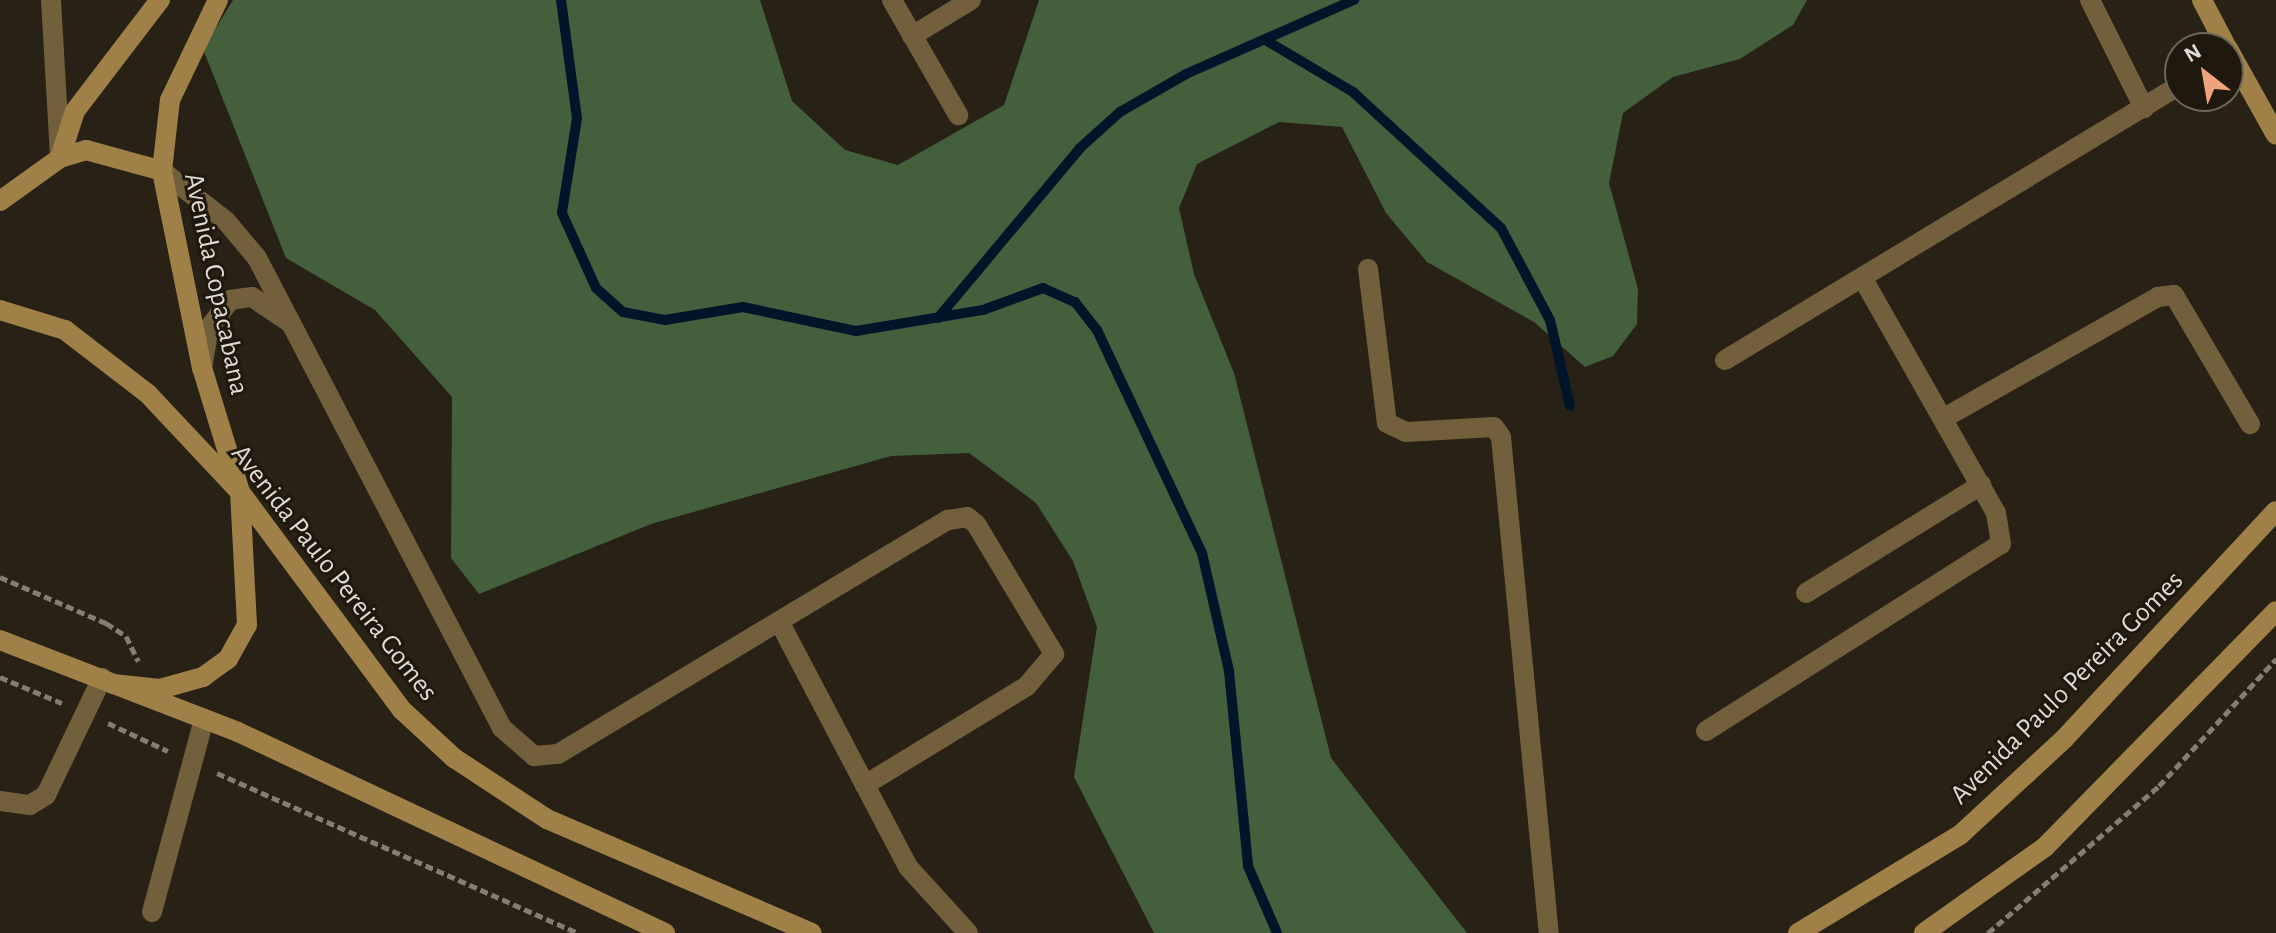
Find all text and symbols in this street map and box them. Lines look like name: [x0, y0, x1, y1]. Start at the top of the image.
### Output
north arrow: [2164, 32, 2244, 112]
text: N: [2180, 40, 2205, 67]
street label: Avenida Copacabana: [176, 170, 256, 398]
street label: Avenida Paulo Pereira Gomes: [223, 438, 445, 708]
street label: Avenida Paulo Pereira Gomes: [1943, 564, 2191, 812]

